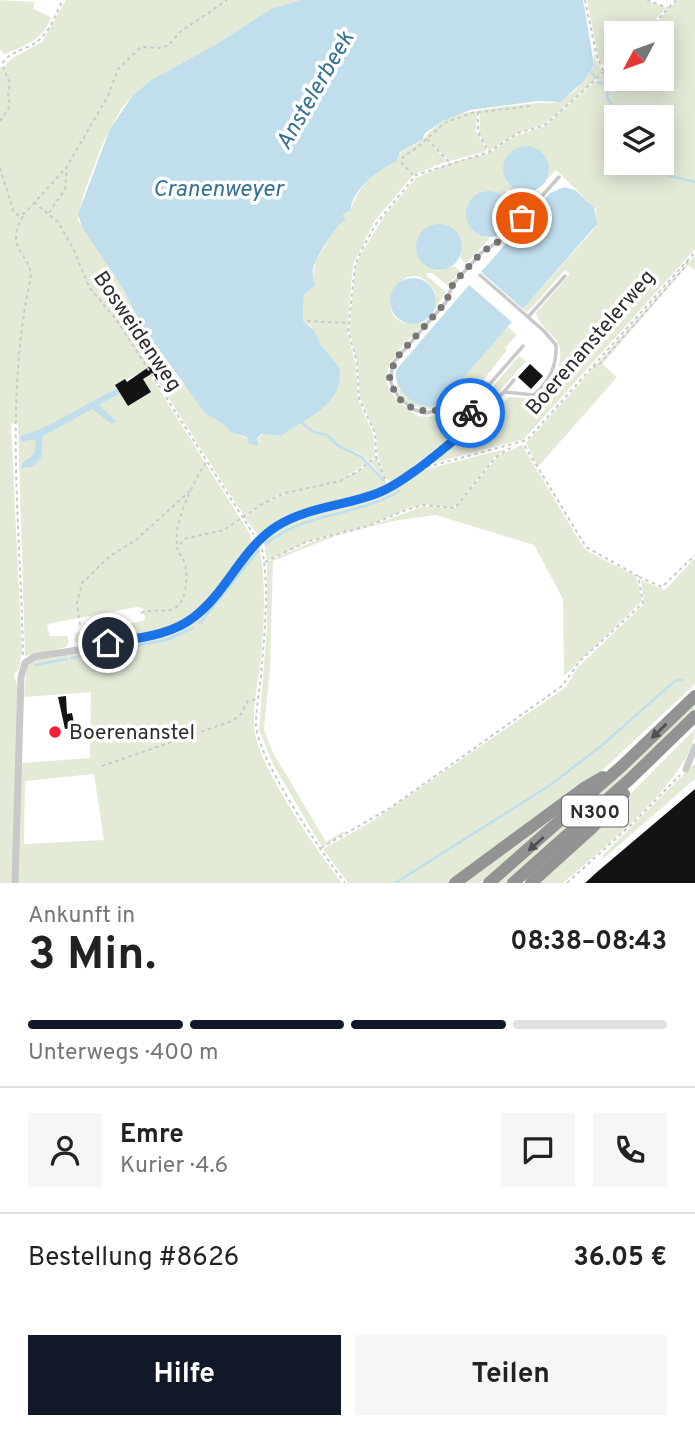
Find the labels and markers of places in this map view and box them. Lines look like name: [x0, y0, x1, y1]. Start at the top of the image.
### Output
pin: [492, 188, 552, 248]
pin: [78, 613, 138, 673]
place label: Boerenanstel: [69, 720, 195, 747]
marker: Boerenanstel: [47, 724, 63, 740]

